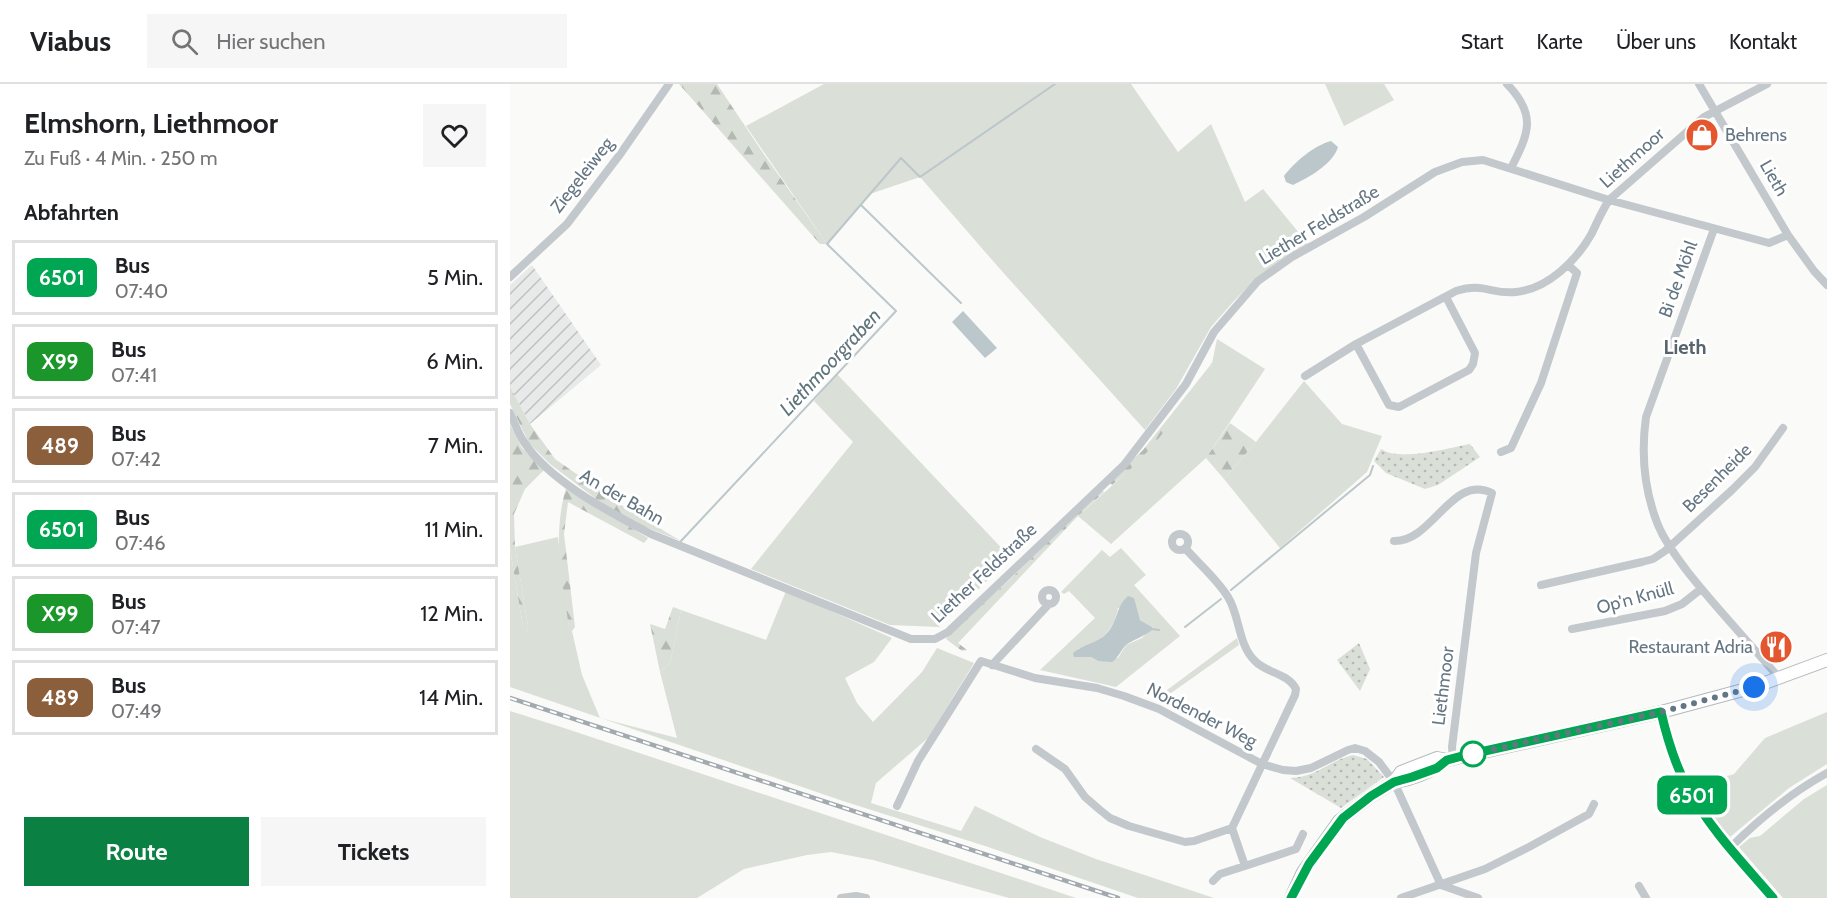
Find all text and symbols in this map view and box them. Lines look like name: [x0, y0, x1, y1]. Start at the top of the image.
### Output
search box: [147, 14, 567, 68]
text: Viabus: [30, 24, 111, 58]
icon: search: [168, 25, 201, 58]
text: Hier suchen: [216, 28, 325, 55]
text: Start: [1461, 29, 1504, 54]
text: Karte: [1537, 29, 1583, 54]
text: Über uns: [1616, 29, 1696, 54]
text: Kontakt: [1729, 29, 1797, 54]
button: heart: [423, 104, 486, 167]
text: Elmshorn, Liethmoor: [24, 106, 278, 140]
shop icon: Behrens: [1684, 117, 1720, 153]
street label: Liethmoor: [1595, 123, 1669, 193]
place label: Behrens: [1725, 124, 1787, 146]
street label: Ziegeleiweg: [546, 132, 619, 217]
text: Zu Fuß · 4 Min. · 250 m: [24, 146, 218, 170]
street label: Lieth: [1755, 156, 1793, 200]
street label: Liether Feldstraße: [1255, 181, 1383, 269]
text: Abfahrten: [24, 199, 119, 226]
street label: Bi de Möhl: [1654, 237, 1702, 320]
text: Bus: [115, 252, 150, 279]
text: 5 Min.: [427, 264, 483, 291]
text: 6501: [39, 265, 85, 290]
text: 07:40: [115, 279, 168, 303]
water label: Liethmoorgraben: [774, 304, 886, 420]
district label: Lieth: [1664, 335, 1707, 359]
text: Bus: [111, 336, 146, 363]
text: 6 Min.: [426, 348, 483, 375]
text: X99: [42, 349, 78, 374]
text: 07:41: [111, 363, 157, 387]
text: Bus: [111, 420, 146, 447]
text: 7 Min.: [428, 432, 483, 459]
text: 489: [41, 433, 79, 458]
street label: Besenheide: [1678, 439, 1756, 517]
text: 07:42: [111, 447, 161, 471]
street label: An der Bahn: [576, 464, 668, 530]
text: Bus: [115, 504, 150, 531]
text: 11 Min.: [425, 516, 483, 543]
text: 6501: [39, 517, 85, 542]
street label: Liether Feldstraße: [927, 519, 1041, 627]
text: 07:46: [115, 531, 166, 555]
street label: Op'n Knüll: [1594, 577, 1677, 619]
text: Bus: [111, 588, 146, 615]
text: 12 Min.: [420, 600, 483, 627]
text: X99: [42, 601, 78, 626]
text: 07:47: [111, 615, 161, 639]
restaurant icon: Restaurant Adria: [1758, 629, 1794, 665]
place label: Restaurant Adria: [1628, 636, 1753, 658]
street label: Liethmoor: [1427, 645, 1459, 727]
text: Bus: [111, 672, 146, 699]
your location: [1739, 672, 1769, 702]
street label: Nordender Weg: [1143, 678, 1262, 753]
text: 14 Min.: [419, 684, 483, 711]
text: 489: [41, 685, 79, 710]
text: 07:49: [111, 699, 162, 723]
unlabelled marker: [1460, 741, 1486, 767]
line badge: 6501: [1650, 776, 1734, 814]
text: 6501: [1669, 783, 1715, 808]
button: Route: [24, 817, 249, 886]
button: Tickets: [261, 817, 486, 886]

